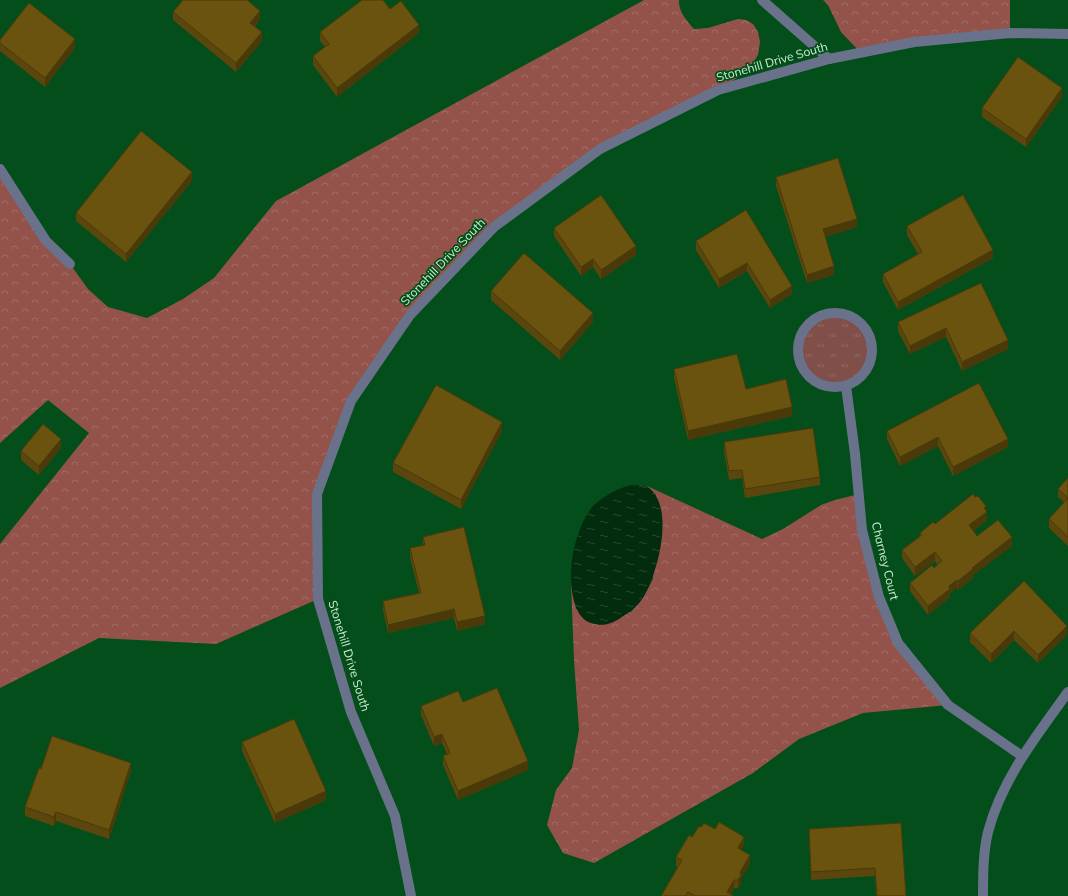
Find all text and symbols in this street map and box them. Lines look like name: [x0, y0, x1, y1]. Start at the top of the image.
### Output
street label: Stonehill Drive South: [714, 38, 829, 85]
street label: Stonehill Drive South: [397, 215, 488, 308]
street label: Charney Court: [869, 520, 902, 602]
street label: Stonehill Drive South: [325, 599, 374, 713]

